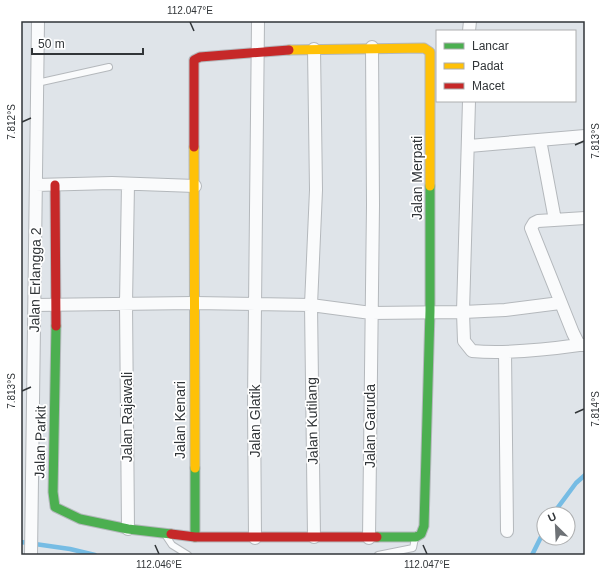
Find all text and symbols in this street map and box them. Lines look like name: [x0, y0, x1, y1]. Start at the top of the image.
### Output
text: 112.047°E: [167, 5, 213, 16]
scale bar: [32, 30, 143, 56]
legend: [436, 30, 576, 102]
text: 50 m: [38, 37, 65, 51]
text: Lancar: [472, 39, 509, 53]
text: Padat: [472, 59, 504, 73]
text: Macet: [472, 79, 505, 93]
text: 7.812°S: [6, 104, 17, 140]
text: 7.813°S: [590, 123, 601, 159]
street label: Jalan Merpati: [409, 136, 425, 220]
street label: Jalan Erlangga 2: [26, 227, 44, 333]
street label: Jalan Rajawali: [119, 372, 135, 462]
text: 7.813°S: [6, 373, 17, 409]
street label: Jalan Kutilang: [303, 377, 321, 465]
street label: Jalan Kenari: [172, 381, 188, 459]
street label: Jalan Glatik: [247, 383, 263, 458]
street label: Jalan Garuda: [362, 384, 378, 468]
text: 7.814°S: [590, 391, 601, 427]
street label: Jalan Parkit: [31, 405, 49, 479]
north arrow: [536, 506, 576, 546]
text: U: [546, 510, 558, 524]
text: 112.046°E: [136, 559, 182, 570]
text: 112.047°E: [404, 559, 450, 570]

